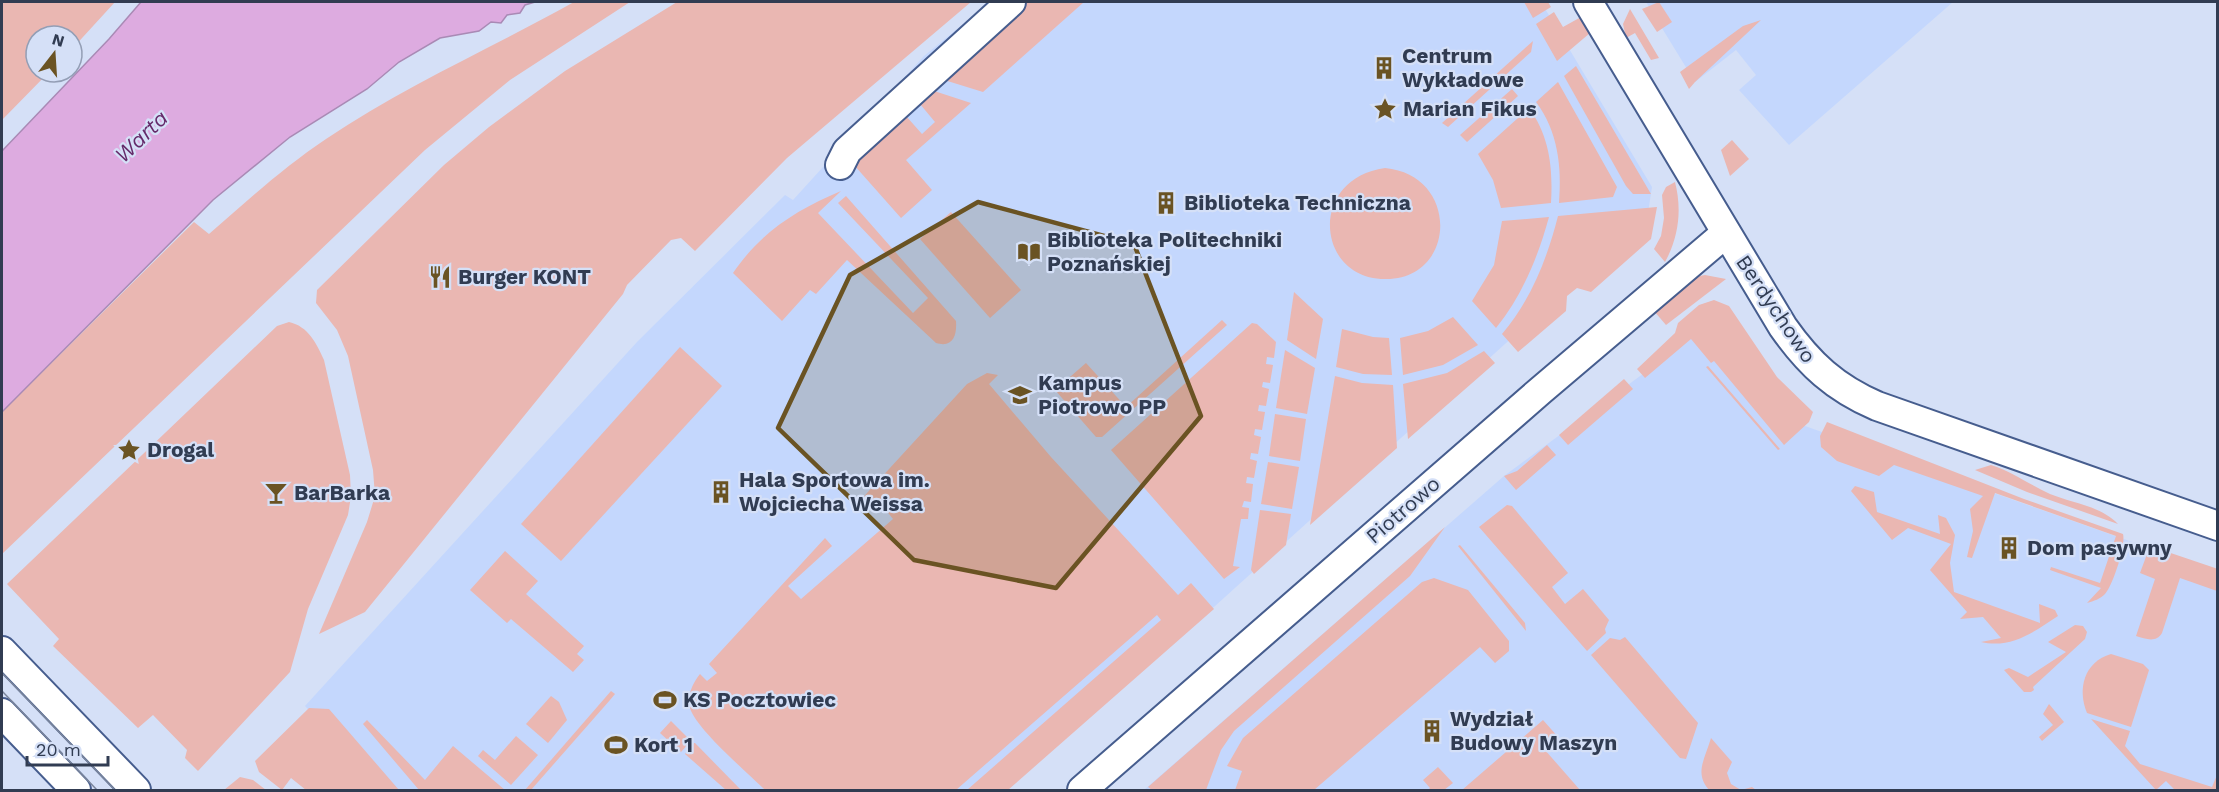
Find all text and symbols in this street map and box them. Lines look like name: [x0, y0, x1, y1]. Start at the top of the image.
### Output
north arrow: [24, 24, 84, 84]
text: N: [50, 29, 67, 51]
place label: Centrum Wykładowe: [1402, 43, 1524, 92]
building icon: Centrum Wykładowe: [1371, 55, 1397, 81]
place icon: Marian Fikus: [1372, 96, 1398, 122]
place label: Marian Fikus: [1403, 96, 1537, 121]
water label: Warta: [110, 105, 173, 168]
building icon: Biblioteka Techniczna: [1153, 190, 1179, 216]
place label: Biblioteka Techniczna: [1184, 190, 1412, 215]
place label: Biblioteka Politechniki Poznańskiej: [1047, 227, 1282, 276]
library icon: Biblioteka Politechniki Poznańskiej: [1016, 239, 1042, 265]
street label: Berdychowo: [1731, 250, 1822, 367]
restaurant icon: Burger KONT: [427, 264, 453, 290]
place label: Burger KONT: [458, 264, 591, 289]
place label: Kampus Piotrowo PP: [1038, 370, 1166, 419]
school or university icon: Kampus Piotrowo PP: [1007, 382, 1033, 408]
place icon: Drogal: [116, 437, 142, 463]
place label: Drogal: [147, 437, 214, 462]
place label: Hala Sportowa im. Wojciecha Weissa: [739, 467, 930, 516]
street label: Piotrowo: [1361, 471, 1445, 549]
building icon: Hala Sportowa im. Wojciecha Weissa: [708, 479, 734, 505]
bar icon: BarBarka: [263, 480, 289, 506]
place label: BarBarka: [294, 480, 391, 505]
building icon: Dom pasywny: [1996, 535, 2022, 561]
place label: Dom pasywny: [2027, 535, 2172, 560]
sports icon: KS Pocztowiec: [652, 687, 678, 713]
place label: KS Pocztowiec: [683, 687, 836, 712]
place label: Wydział Budowy Maszyn: [1450, 706, 1617, 755]
building icon: Wydział Budowy Maszyn: [1419, 718, 1445, 744]
scale bar: [27, 729, 108, 767]
sports icon: Kort 1: [603, 732, 629, 758]
place label: Kort 1: [634, 732, 693, 757]
text: 20 m: [36, 739, 81, 760]

